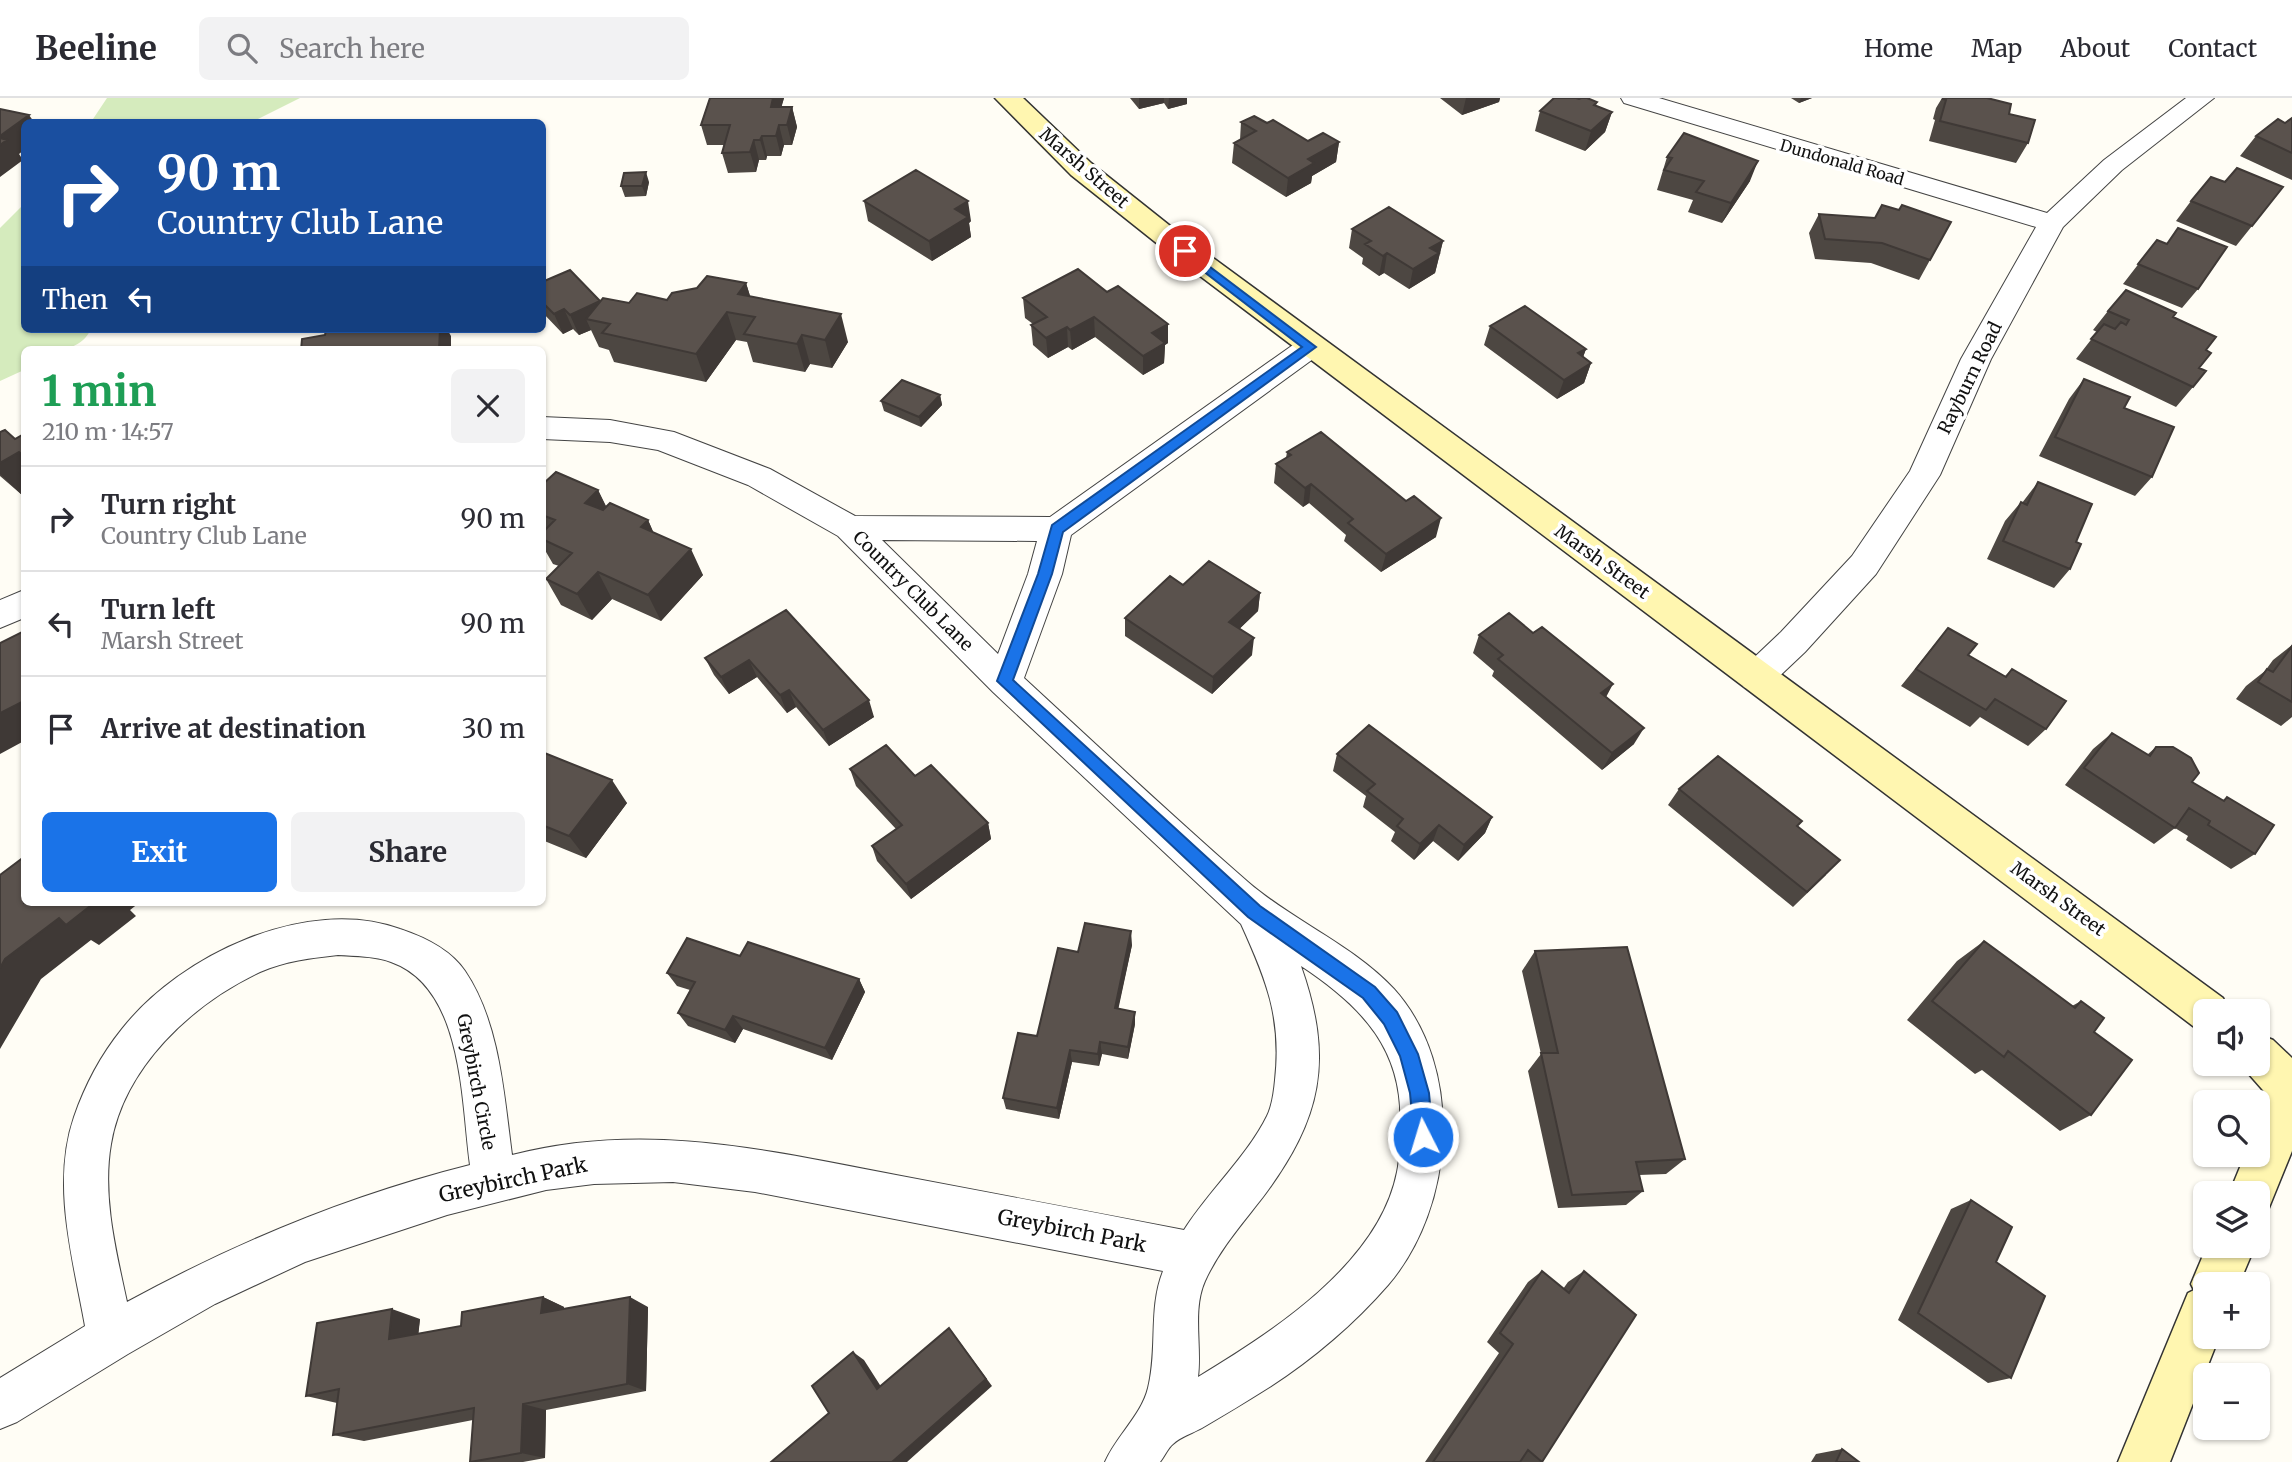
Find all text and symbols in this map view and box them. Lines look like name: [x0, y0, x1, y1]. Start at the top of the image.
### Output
search box: [199, 17, 689, 80]
text: Beeline: [35, 28, 157, 69]
icon: search: [223, 29, 261, 67]
text: Search here: [279, 32, 425, 65]
text: Home: [1864, 33, 1933, 64]
text: Map: [1971, 33, 2022, 64]
text: About: [2060, 33, 2130, 64]
text: Contact: [2168, 33, 2257, 64]
street label: Marsh Street: [1035, 122, 1134, 213]
street label: Dundonald Road: [1778, 135, 1907, 189]
text: 90 m: [157, 142, 281, 203]
icon: right: [42, 147, 133, 238]
text: Country Club Lane: [157, 203, 443, 243]
pin: [1155, 221, 1215, 281]
icon: arrive: [1166, 232, 1204, 270]
icon: left: [122, 280, 160, 318]
text: Then: [42, 283, 108, 316]
street label: Rayburn Road: [1932, 318, 2007, 438]
text: 1 min: [42, 365, 156, 417]
button: close: [451, 369, 525, 443]
text: 210 m · 14:57: [42, 417, 174, 446]
text: Turn right: [101, 488, 236, 521]
icon: right: [42, 500, 80, 538]
text: 90 m: [461, 502, 525, 535]
street label: Marsh Street: [1550, 520, 1654, 604]
text: Country Club Lane: [101, 521, 307, 550]
street label: Country Club Lane: [848, 526, 978, 656]
text: Turn left: [101, 593, 215, 626]
icon: left: [42, 605, 80, 643]
text: 90 m: [461, 607, 525, 640]
text: Marsh Street: [101, 626, 244, 655]
icon: arrive: [42, 710, 80, 748]
text: Arrive at destination: [101, 712, 366, 745]
text: 30 m: [462, 712, 525, 745]
button: Exit: [42, 812, 277, 892]
button: Share: [291, 812, 525, 892]
street label: Marsh Street: [2006, 857, 2110, 941]
map controls: [2193, 999, 2270, 1440]
button: sound: [2193, 999, 2270, 1076]
street label: Greybirch Circle: [452, 1012, 501, 1152]
button: search: [2193, 1090, 2270, 1167]
position arrow: [1386, 1100, 1460, 1174]
street label: Greybirch Park: [436, 1150, 590, 1208]
button: layers: [2193, 1181, 2270, 1258]
street label: Greybirch Park: [995, 1203, 1149, 1258]
button: +: [2193, 1272, 2270, 1349]
button: −: [2193, 1363, 2270, 1440]

